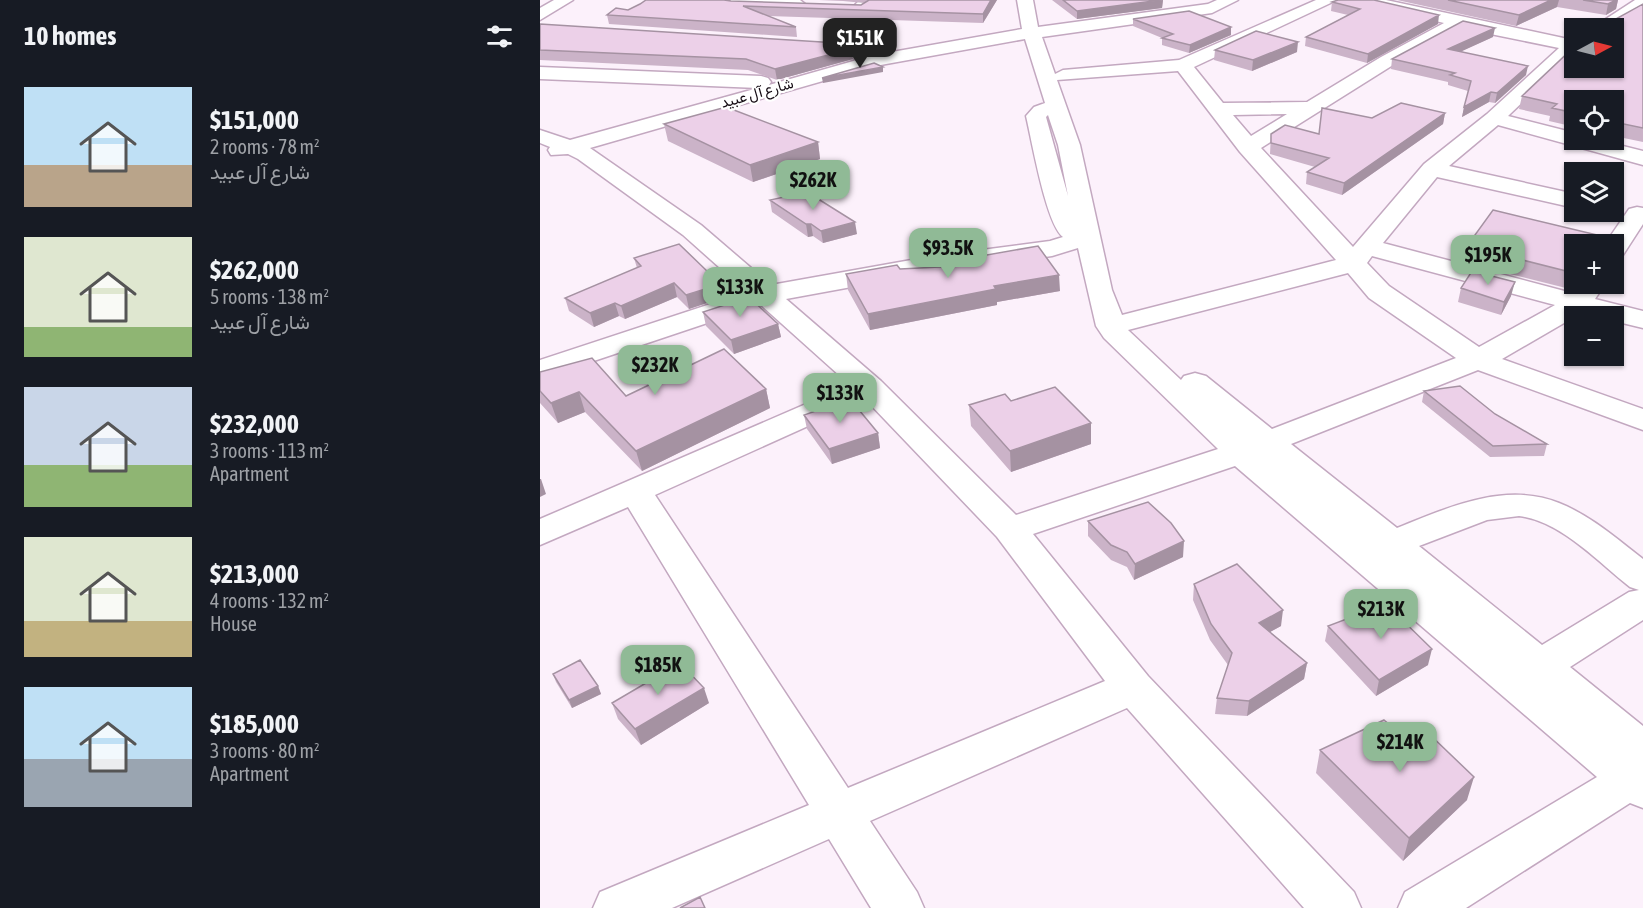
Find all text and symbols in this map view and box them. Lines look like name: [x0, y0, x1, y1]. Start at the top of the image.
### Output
pin: $151K: [818, 18, 902, 69]
north arrow: [1564, 18, 1624, 78]
map controls: [1564, 18, 1624, 366]
icon: filters: [483, 20, 516, 53]
text: 10 homes: [24, 21, 117, 51]
text: $151K: [837, 26, 883, 49]
street label: شارع آل عبيد: [719, 74, 796, 114]
button: locate: [1564, 90, 1624, 150]
text: $151,000: [210, 105, 299, 135]
icon: home: [72, 111, 144, 183]
text: 2 rooms · 78 m²: [210, 135, 320, 158]
text: شارع آل عبيد: [210, 160, 310, 183]
pin: $262K: [771, 160, 855, 211]
button: layers: [1564, 162, 1624, 222]
text: $262K: [790, 168, 836, 191]
pin: $93.5K: [899, 228, 997, 279]
button: +: [1564, 234, 1624, 294]
pin: $195K: [1446, 235, 1530, 286]
text: $93.5K: [923, 236, 973, 259]
text: $195K: [1465, 243, 1511, 266]
text: $262,000: [210, 255, 299, 285]
icon: home: [72, 261, 144, 333]
pin: $133K: [698, 267, 782, 318]
text: $133K: [717, 275, 763, 298]
text: 5 rooms · 138 m²: [210, 285, 329, 308]
button: −: [1564, 306, 1624, 366]
text: شارع آل عبيد: [210, 310, 310, 333]
pin: $232K: [613, 345, 697, 396]
text: $232K: [632, 353, 678, 376]
pin: $133K: [798, 373, 882, 424]
text: $133K: [817, 381, 863, 404]
text: $232,000: [210, 409, 299, 439]
icon: home: [72, 411, 144, 483]
text: 3 rooms · 113 m²: [210, 439, 329, 462]
text: Apartment: [210, 462, 289, 485]
text: $213,000: [210, 559, 299, 589]
icon: home: [72, 561, 144, 633]
text: 4 rooms · 132 m²: [210, 589, 329, 612]
pin: $213K: [1339, 589, 1423, 640]
text: $213K: [1358, 597, 1404, 620]
text: House: [210, 612, 257, 635]
pin: $185K: [616, 645, 700, 696]
text: $185K: [635, 653, 681, 676]
text: $185,000: [210, 709, 299, 739]
icon: home: [72, 711, 144, 783]
pin: $214K: [1358, 722, 1442, 773]
text: $214K: [1377, 730, 1423, 753]
text: 3 rooms · 80 m²: [210, 739, 320, 762]
text: Apartment: [210, 762, 289, 785]

